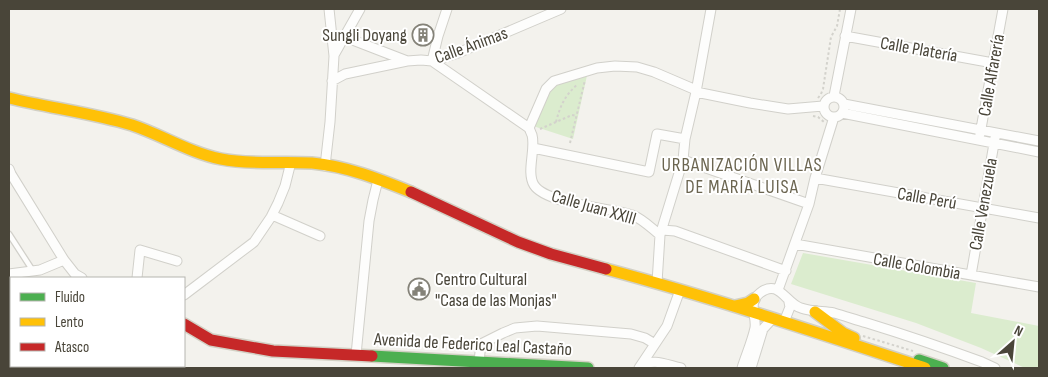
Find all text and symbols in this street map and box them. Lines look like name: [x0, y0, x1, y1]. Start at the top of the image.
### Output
building icon: Sungli Doyang: [411, 23, 435, 47]
street label: Calle Ánimas: [432, 23, 511, 68]
place label: Sungli Doyang: [322, 25, 407, 46]
street label: Calle Platería: [879, 32, 959, 67]
street label: Calle Alfarería: [974, 32, 1009, 118]
district label: URBANIZACIÓN VILLAS DE MARÍA LUISA: [661, 154, 823, 199]
street label: Calle Venezuela: [965, 156, 1002, 252]
street label: Calle Perú: [896, 183, 958, 214]
street label: Calle Juan XXIII: [549, 185, 639, 230]
street label: Calle Colombia: [872, 248, 962, 285]
place label: Centro Cultural "Casa de las Monjas": [435, 269, 557, 311]
legend: [10, 277, 185, 367]
public building icon: Centro Cultural "Casa de las Monjas": [407, 277, 431, 301]
text: Fluido: [55, 288, 85, 307]
text: Lento: [55, 313, 84, 332]
north arrow: [988, 317, 1038, 367]
text: N: [1011, 322, 1026, 340]
street label: Avenida de Federico Leal Castaño: [372, 329, 572, 360]
text: Atasco: [54, 338, 89, 357]

